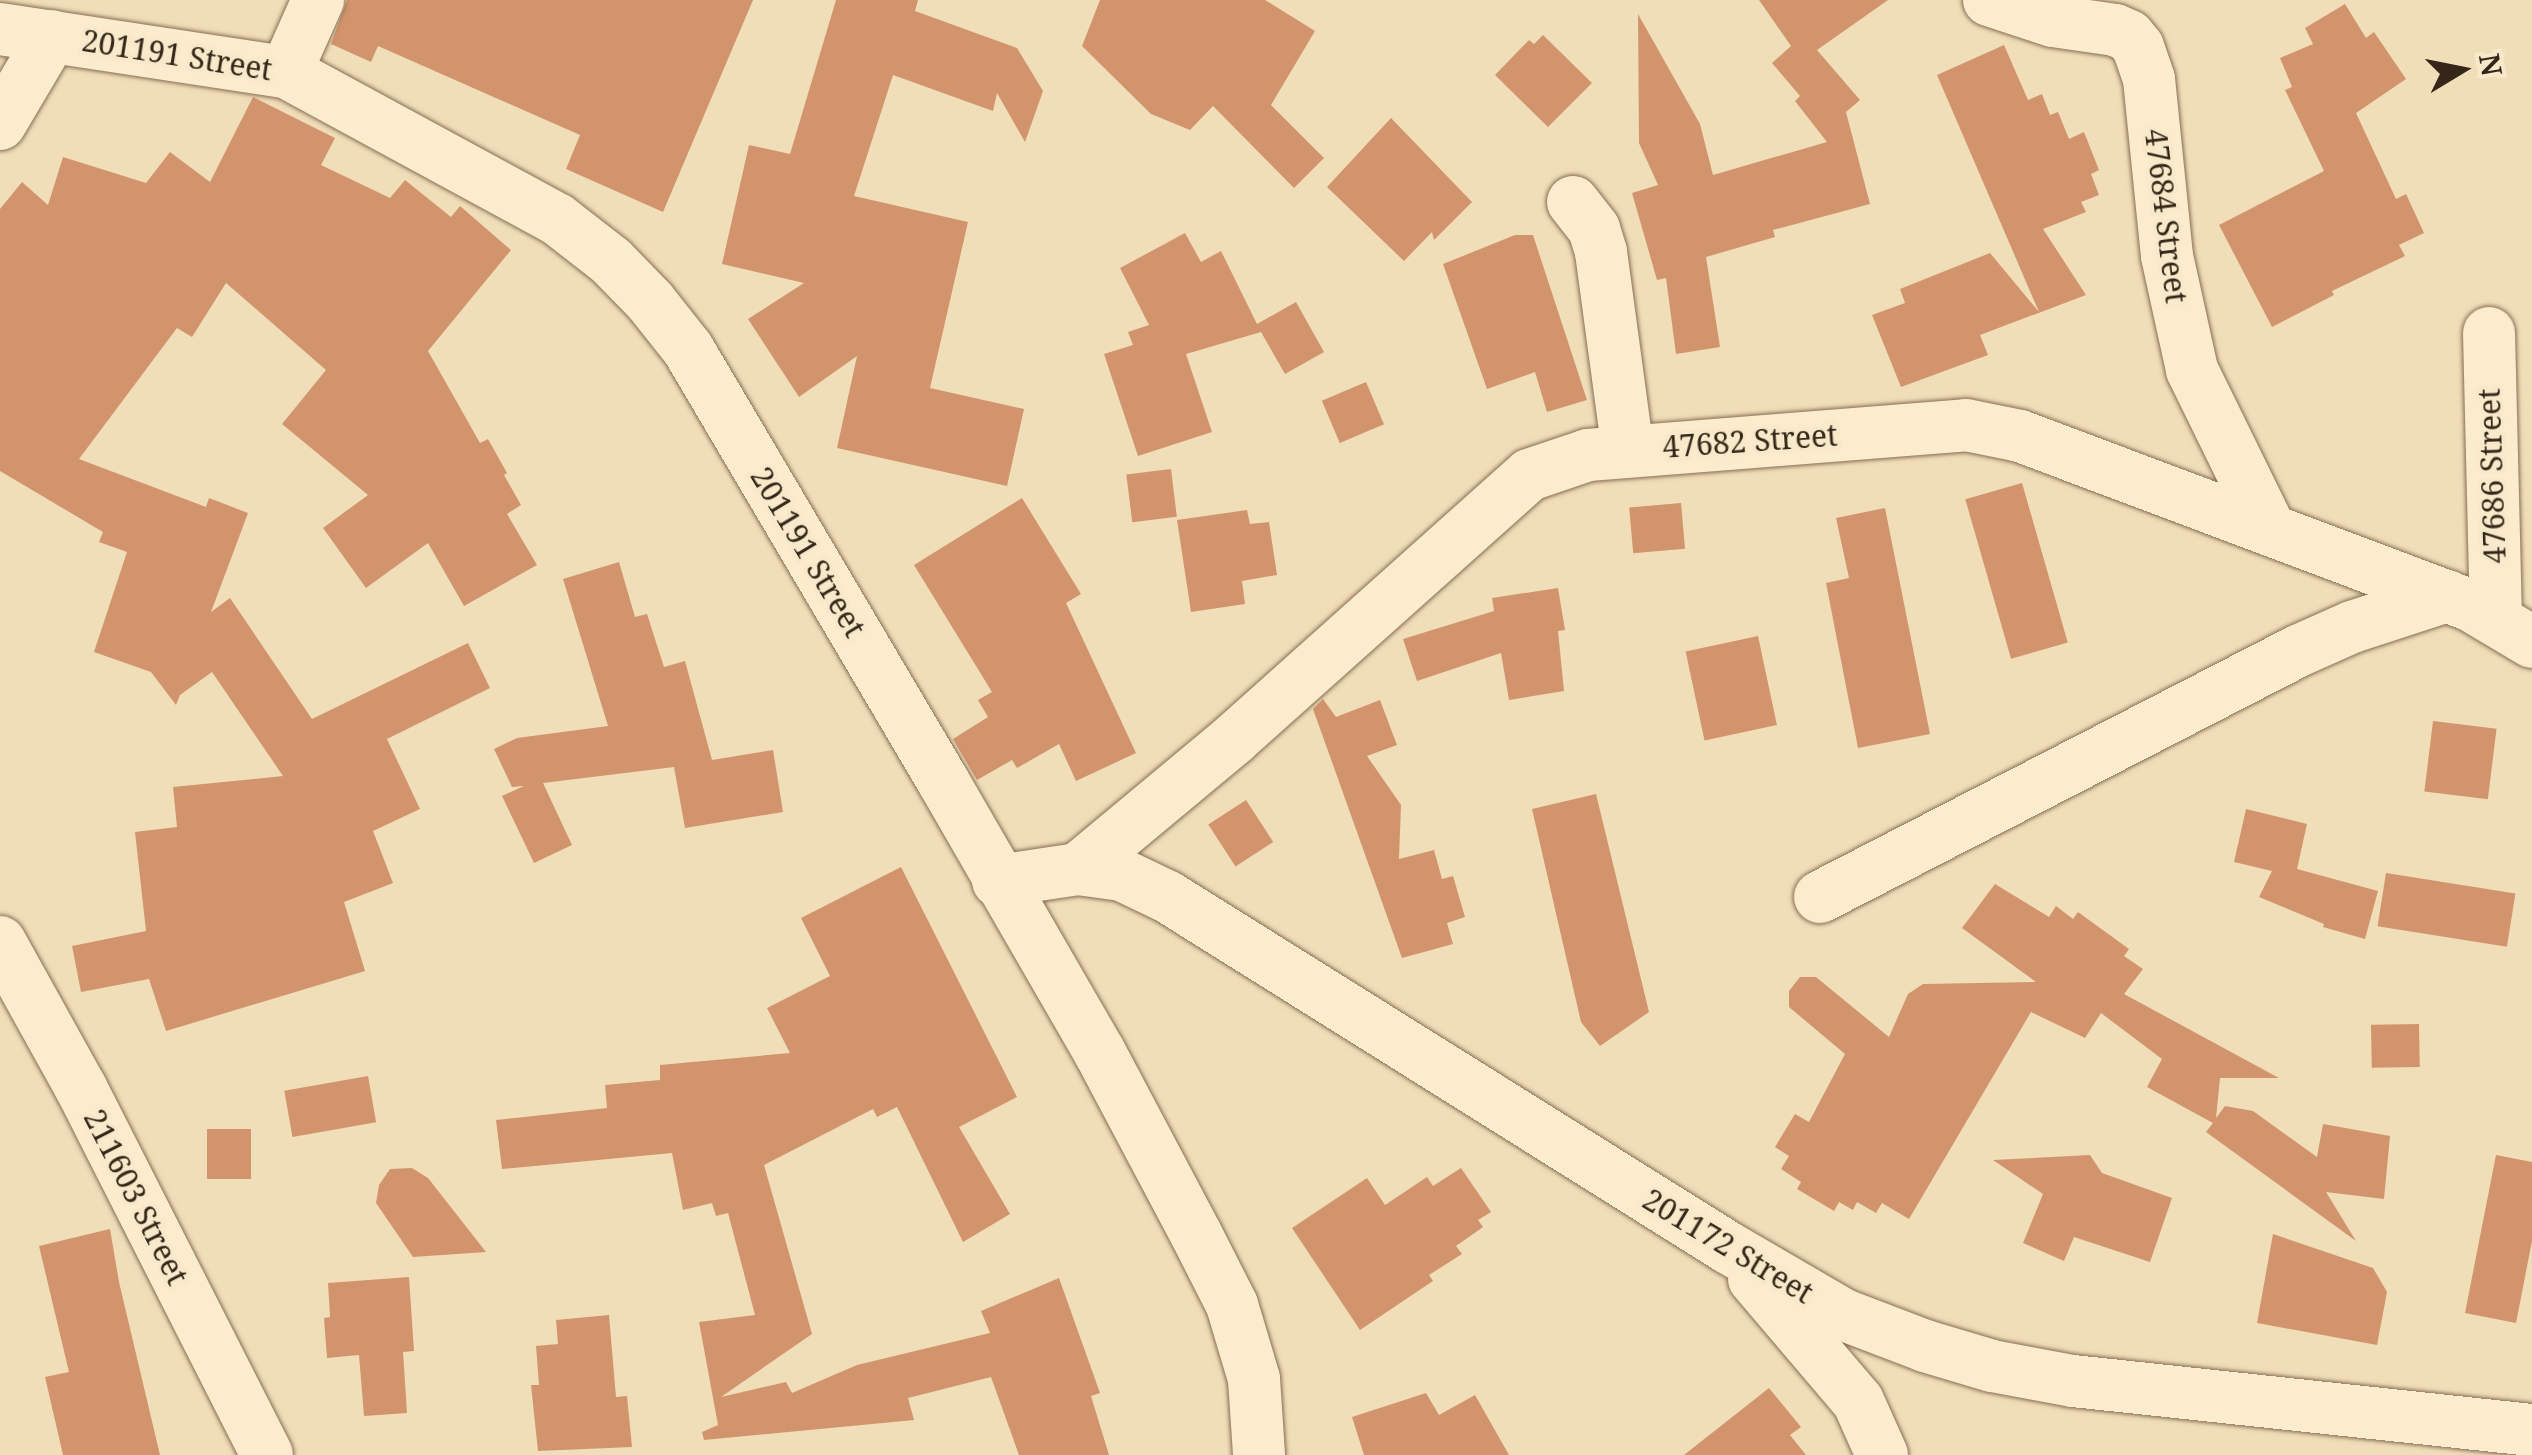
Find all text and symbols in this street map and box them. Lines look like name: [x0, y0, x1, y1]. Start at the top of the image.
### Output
north arrow: [2412, 20, 2512, 120]
street label: 201191 Street: [79, 22, 275, 88]
text: N: [2471, 51, 2512, 79]
street label: 47684 Street: [2137, 127, 2195, 305]
street label: 47686 Street: [2471, 388, 2513, 564]
street label: 47682 Street: [1661, 417, 1839, 465]
street label: 201191 Street: [743, 460, 873, 644]
street label: 211603 Street: [76, 1103, 196, 1291]
street label: 201172 Street: [1636, 1181, 1820, 1311]

